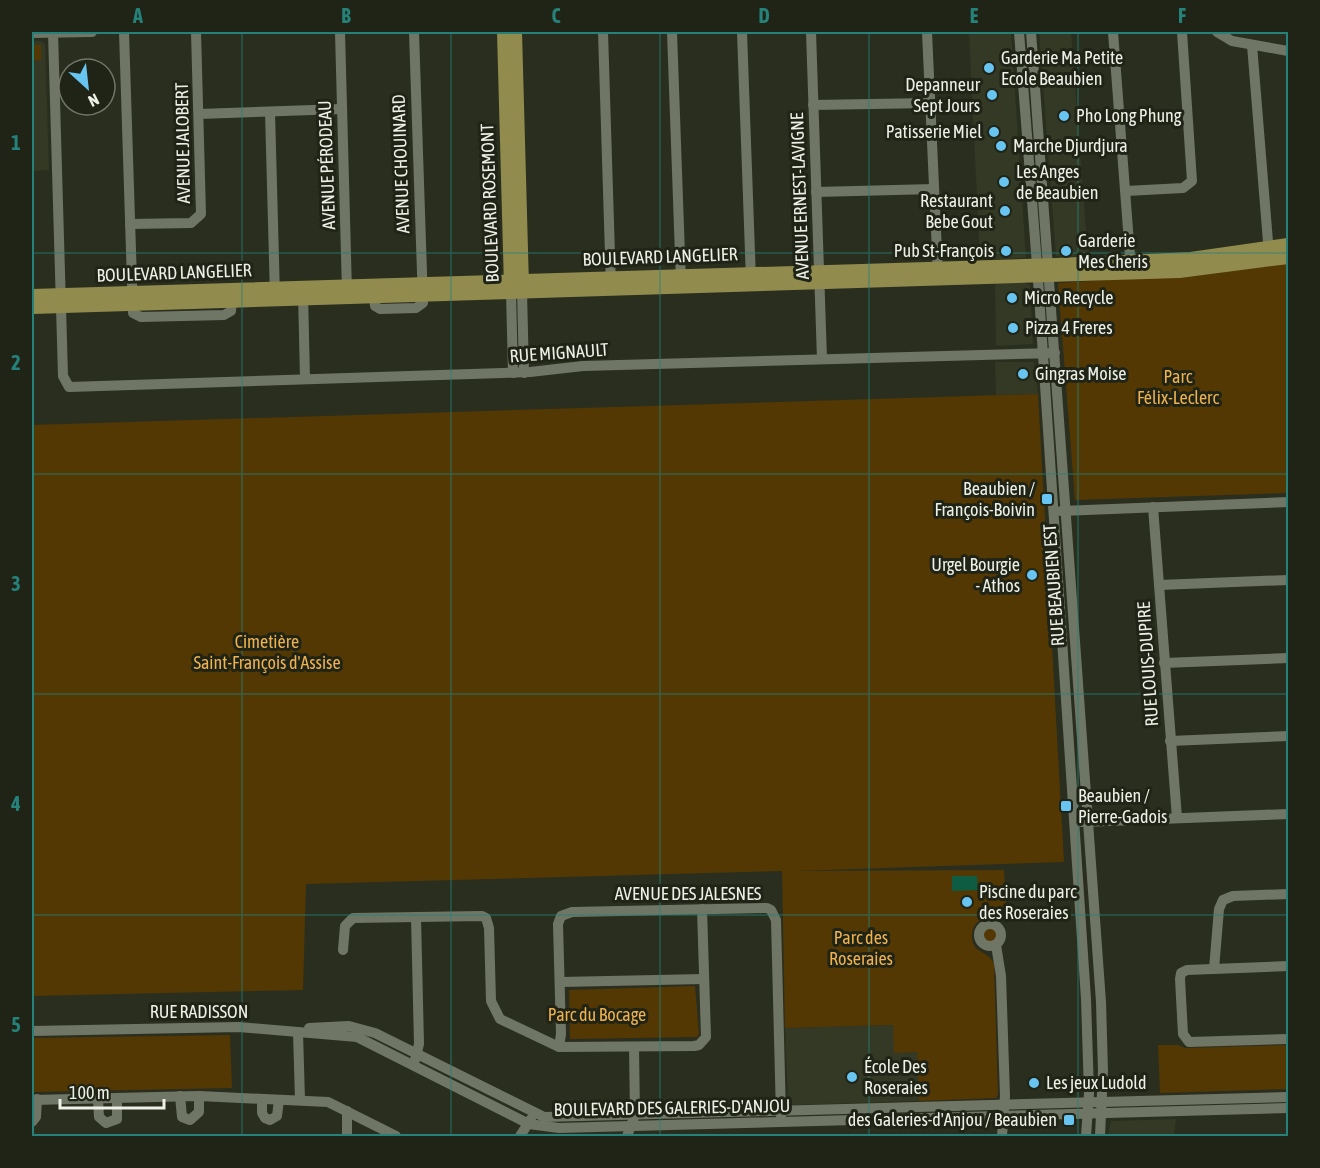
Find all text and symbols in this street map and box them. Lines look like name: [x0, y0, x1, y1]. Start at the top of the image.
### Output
text: A: [132, 4, 143, 27]
text: B: [341, 4, 351, 27]
text: C: [552, 4, 561, 27]
text: D: [758, 4, 770, 27]
text: E: [970, 4, 979, 27]
text: F: [1178, 4, 1186, 27]
place label: Garderie Ma Petite Ecole Beaubien: [1001, 47, 1123, 89]
north arrow: [57, 57, 117, 117]
marker: Garderie Ma Petite Ecole Beaubien: [982, 61, 996, 75]
place label: Depanneur Sept Jours: [905, 74, 981, 116]
street label: AVENUE JALOBERT: [171, 82, 194, 204]
marker: Depanneur Sept Jours: [985, 88, 999, 102]
text: N: [86, 90, 102, 111]
street label: AVENUE CHOUINARD: [388, 94, 413, 234]
street label: AVENUE PÉRODEAU: [314, 100, 339, 230]
place label: Pho Long Phung: [1076, 105, 1182, 126]
marker: Pho Long Phung: [1057, 109, 1071, 123]
street label: AVENUE ERNEST-LAVIGNE: [786, 112, 813, 280]
place label: Patisserie Miel: [886, 121, 982, 142]
street label: BOULEVARD ROSEMONT: [476, 123, 503, 283]
marker: Patisserie Miel: [987, 125, 1001, 139]
text: 1: [11, 131, 21, 154]
place label: Marche Djurdjura: [1013, 135, 1128, 156]
marker: Marche Djurdjura: [994, 139, 1008, 153]
place label: Les Anges de Beaubien: [1016, 161, 1099, 203]
marker: Les Anges de Beaubien: [997, 175, 1011, 189]
place label: Restaurant Bebe Gout: [920, 190, 993, 232]
marker: Restaurant Bebe Gout: [998, 204, 1012, 218]
place label: Garderie Mes Cheris: [1078, 230, 1148, 272]
place label: Pub St-François: [894, 240, 994, 261]
street label: BOULEVARD LANGELIER: [582, 243, 738, 270]
marker: Pub St-François: [999, 244, 1013, 258]
marker: Garderie Mes Cheris: [1059, 244, 1073, 258]
street label: BOULEVARD LANGELIER: [96, 259, 252, 286]
place label: Micro Recycle: [1024, 287, 1114, 308]
marker: Micro Recycle: [1005, 291, 1019, 305]
place label: Pizza 4 Freres: [1025, 317, 1113, 338]
marker: Pizza 4 Freres: [1006, 321, 1020, 335]
street label: RUE MIGNAULT: [509, 339, 609, 366]
text: 2: [11, 351, 21, 374]
place label: Gingras Moise: [1035, 363, 1126, 384]
park label: Parc Félix-Leclerc: [1137, 366, 1219, 408]
marker: Gingras Moise: [1016, 367, 1030, 381]
place label: Beaubien / François-Boivin: [935, 478, 1035, 520]
marker: Beaubien / François-Boivin: [1040, 492, 1054, 506]
street label: RUE BEAUBIEN EST: [1039, 523, 1068, 647]
place label: Urgel Bourgie - Athos: [931, 554, 1020, 596]
marker: Urgel Bourgie - Athos: [1025, 568, 1039, 582]
text: 3: [11, 572, 21, 595]
street label: RUE LOUIS-DUPIRE: [1133, 601, 1162, 727]
park label: Cimetière Saint-François d'Assise: [193, 631, 341, 673]
place label: Beaubien / Pierre-Gadois: [1078, 785, 1167, 827]
text: 4: [10, 792, 21, 815]
marker: Beaubien / Pierre-Gadois: [1059, 799, 1073, 813]
place label: Piscine du parc des Roseraies: [979, 881, 1077, 923]
street label: AVENUE DES JALESNES: [615, 883, 762, 904]
marker: Piscine du parc des Roseraies: [960, 895, 974, 909]
park label: Parc des Roseraies: [829, 927, 893, 969]
street label: RUE RADISSON: [150, 1001, 248, 1022]
park label: Parc du Bocage: [548, 1004, 646, 1025]
text: 5: [11, 1013, 21, 1036]
place label: École Des Roseraies: [864, 1056, 928, 1098]
marker: École Des Roseraies: [845, 1070, 859, 1084]
scale bar: [60, 1072, 164, 1110]
place label: Les jeux Ludold: [1046, 1072, 1146, 1093]
marker: Les jeux Ludold: [1027, 1076, 1041, 1090]
text: 100 m: [69, 1082, 110, 1103]
street label: BOULEVARD DES GALERIES-D'ANJOU: [554, 1095, 790, 1120]
place label: des Galeries-d'Anjou / Beaubien: [848, 1109, 1057, 1130]
marker: des Galeries-d'Anjou / Beaubien: [1062, 1113, 1076, 1127]

